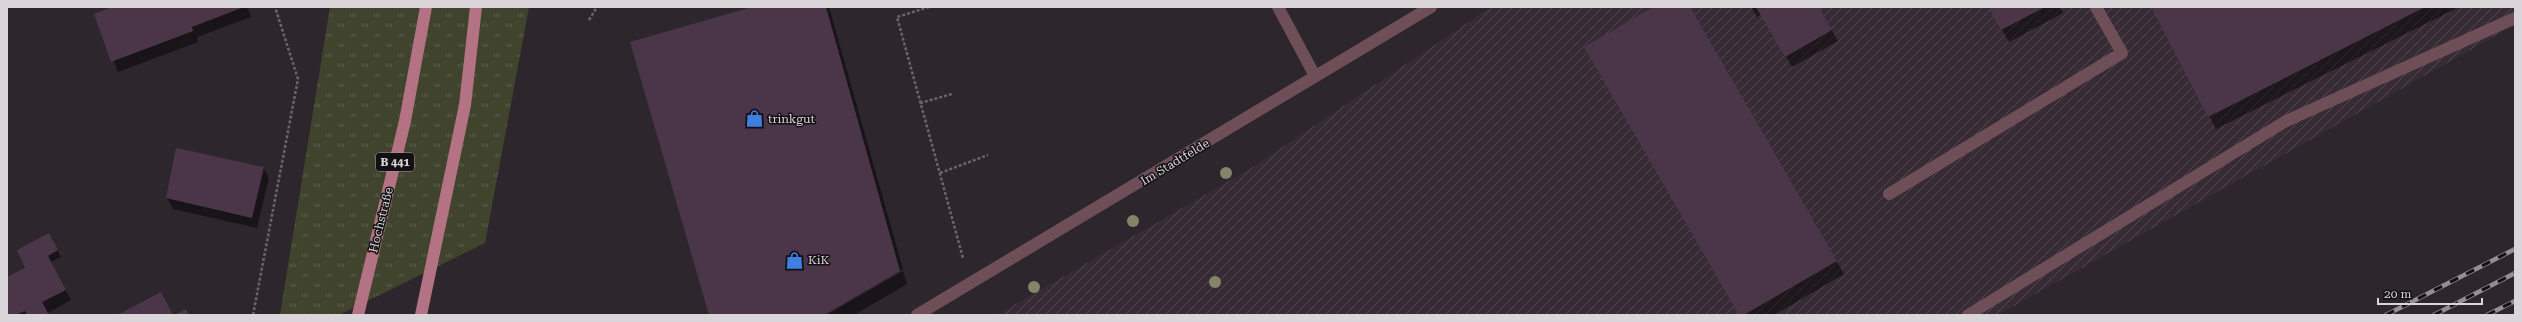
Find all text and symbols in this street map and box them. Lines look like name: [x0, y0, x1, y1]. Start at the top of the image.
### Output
shop icon: trinkgut: [745, 109, 765, 129]
place label: trinkgut: [768, 112, 816, 126]
street label: Im Stadtfelde: [1138, 136, 1212, 188]
road number: B 441: [376, 153, 414, 171]
street label: Hochstraße: [366, 185, 396, 254]
shop icon: KiK: [785, 250, 805, 270]
place label: KiK: [808, 253, 830, 267]
scale bar: [2378, 280, 2482, 306]
text: 20 m: [2384, 287, 2411, 301]

